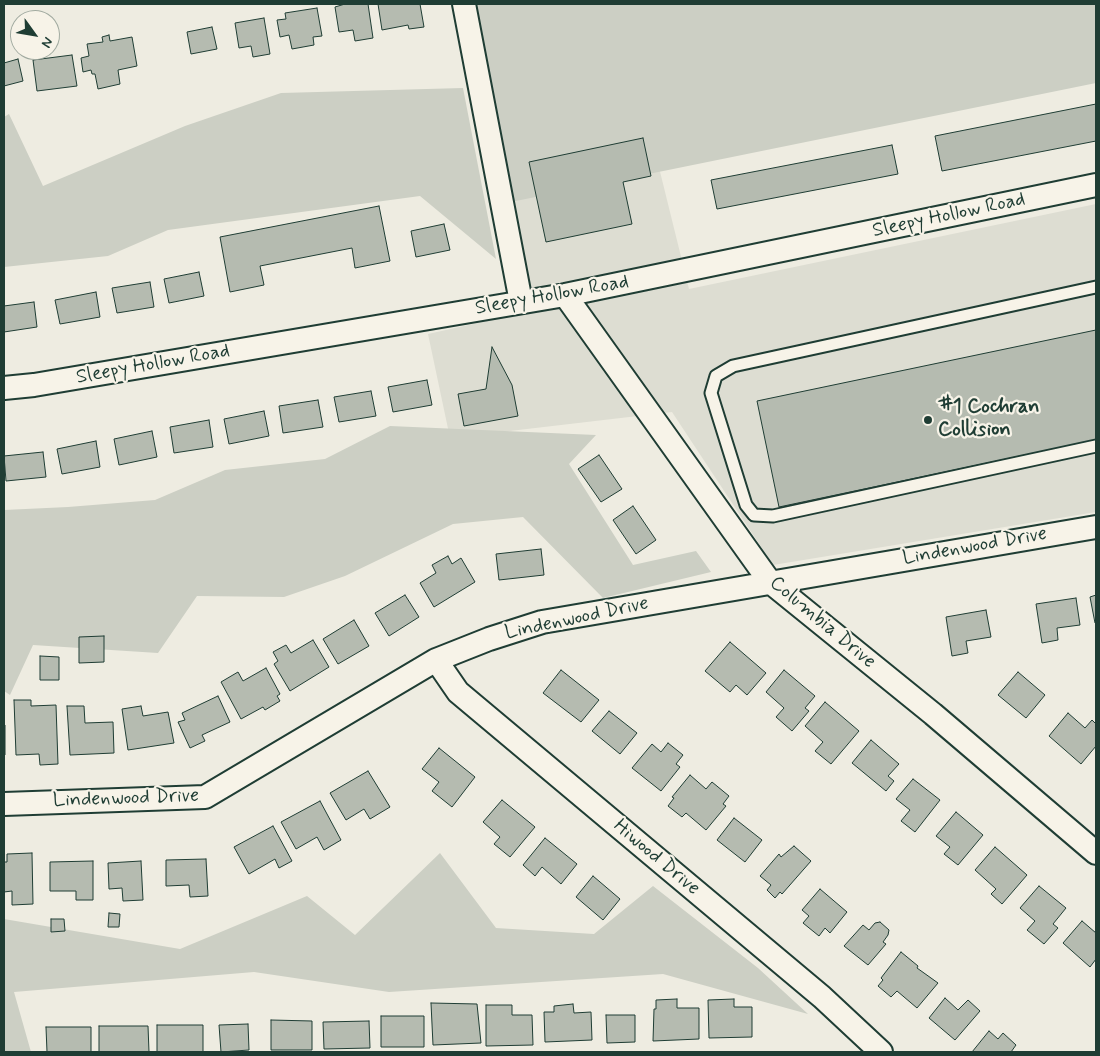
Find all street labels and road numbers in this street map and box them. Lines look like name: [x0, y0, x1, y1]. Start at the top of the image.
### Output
street label: Sleepy Hollow Road: [870, 188, 1028, 244]
street label: Sleepy Hollow Road: [473, 271, 631, 321]
street label: Sleepy Hollow Road: [74, 340, 232, 390]
street label: Lindenwood Drive: [901, 522, 1049, 572]
street label: Columbia Drive: [764, 572, 880, 674]
street label: Lindenwood Drive: [503, 592, 651, 646]
street label: Lindenwood Drive: [53, 784, 199, 814]
street label: Hiwood Drive: [608, 815, 704, 901]

